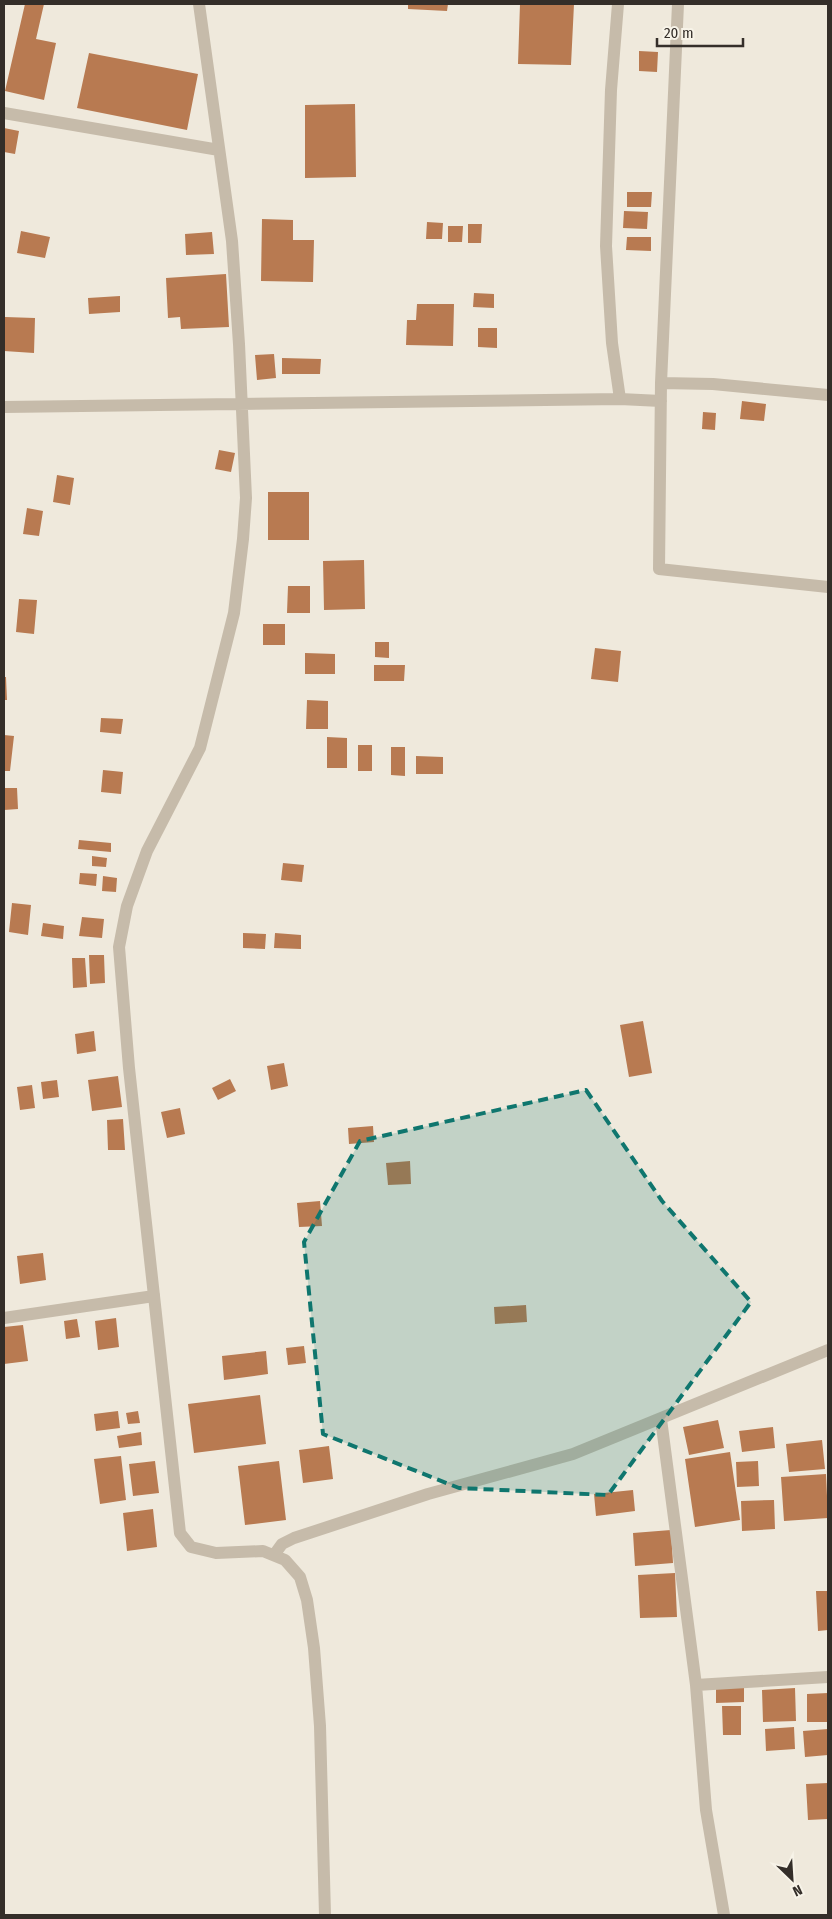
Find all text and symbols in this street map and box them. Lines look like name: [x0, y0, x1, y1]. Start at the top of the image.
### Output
scale bar: [657, 15, 743, 47]
text: 20 m: [664, 24, 694, 42]
north arrow: [767, 1854, 817, 1904]
text: N: [790, 1881, 805, 1900]

